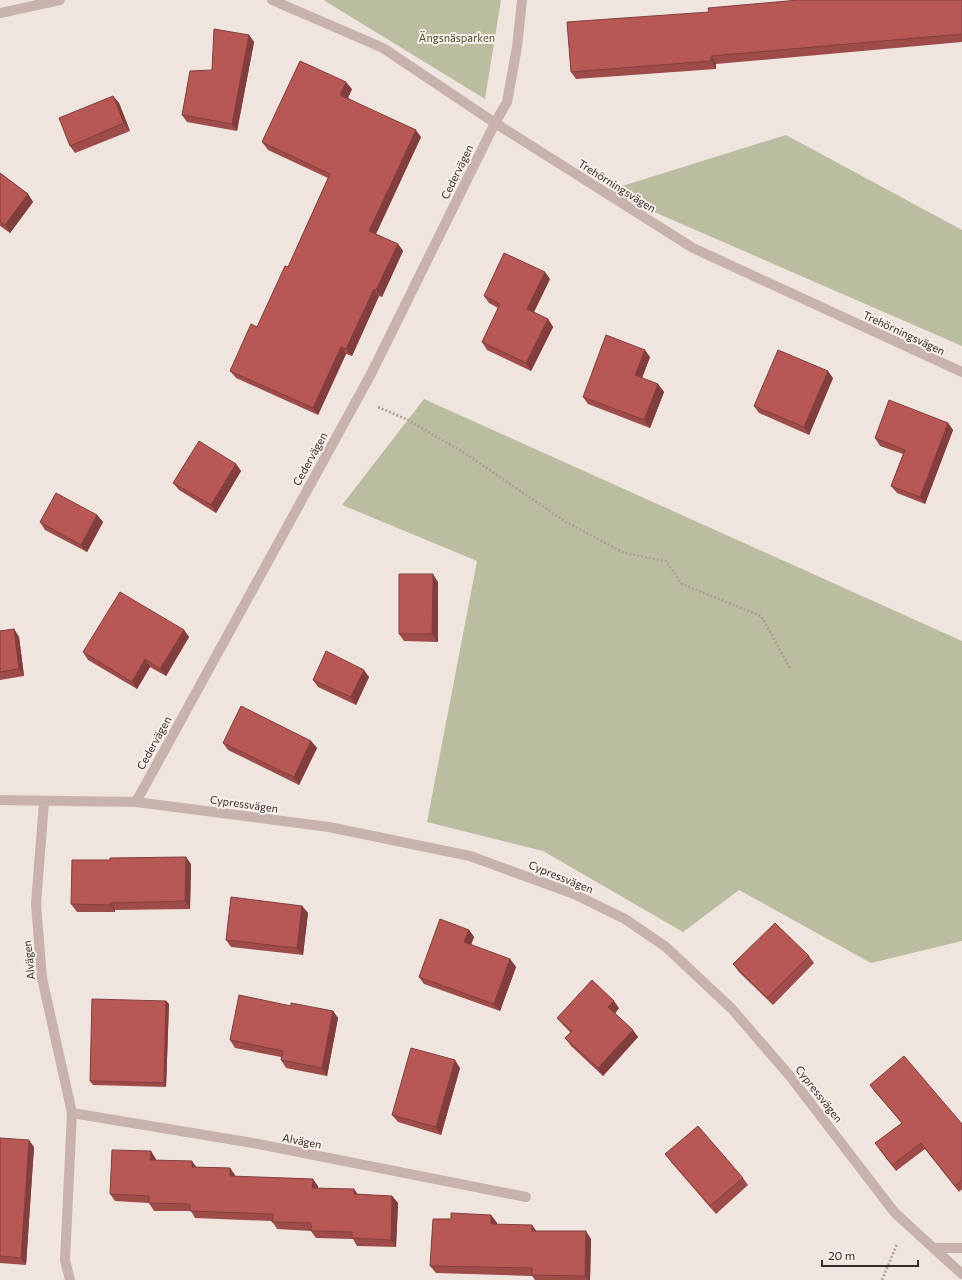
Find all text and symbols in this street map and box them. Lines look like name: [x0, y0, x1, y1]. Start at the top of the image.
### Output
park label: Ängsnäsparken: [419, 30, 495, 44]
street label: Cedervägen: [438, 142, 475, 201]
street label: Trehörningsvägen: [576, 157, 658, 215]
street label: Trehörningsvägen: [861, 308, 947, 357]
street label: Cedervägen: [290, 430, 330, 488]
street label: Cedervägen: [134, 714, 174, 772]
street label: Cypressvägen: [209, 792, 279, 815]
street label: Cypressvägen: [527, 858, 595, 895]
street label: Alvägen: [20, 940, 37, 980]
street label: Cypressvägen: [793, 1063, 846, 1125]
street label: Alvägen: [281, 1130, 323, 1151]
scale bar: [822, 1242, 918, 1268]
text: 20 m: [828, 1248, 855, 1262]

